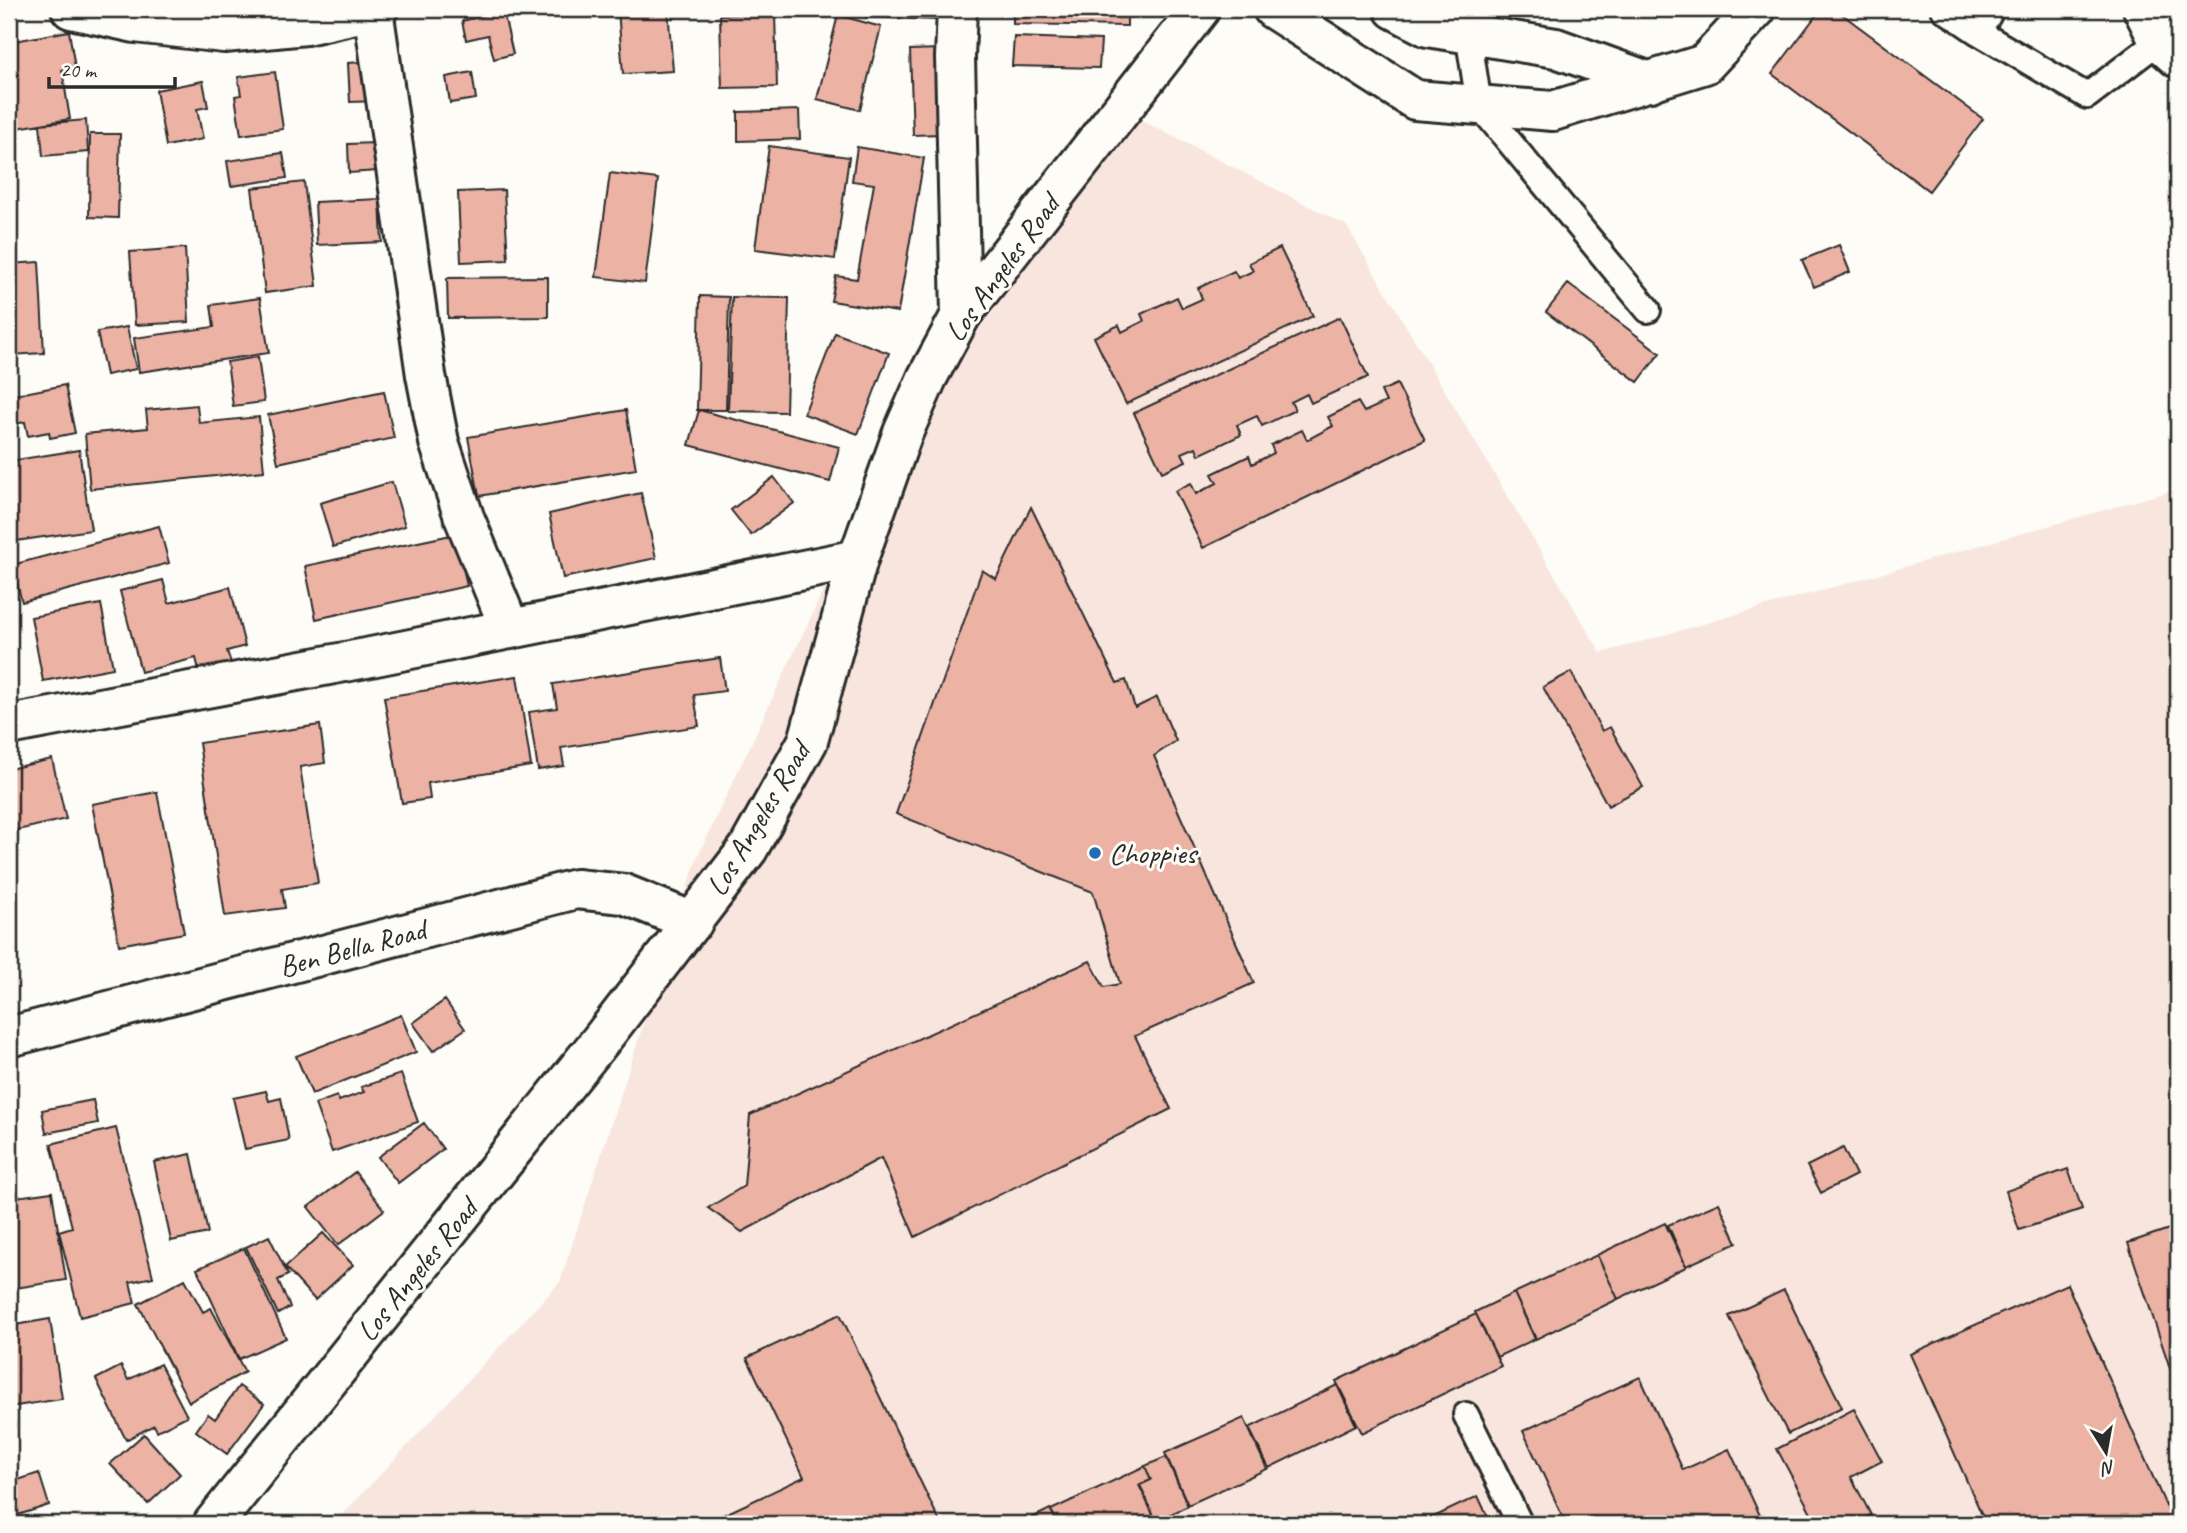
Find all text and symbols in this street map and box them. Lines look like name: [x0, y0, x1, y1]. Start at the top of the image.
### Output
scale bar: [49, 46, 175, 90]
text: 20 m: [60, 57, 98, 83]
street label: Los Angeles Road: [936, 184, 1070, 349]
street label: Los Angeles Road: [697, 732, 821, 903]
place label: Choppies: [1109, 834, 1199, 872]
marker: Choppies: [1087, 845, 1103, 861]
street label: Ben Bella Road: [275, 909, 433, 986]
street label: Los Angeles Road: [348, 1188, 489, 1349]
north arrow: [2072, 1418, 2142, 1488]
text: N: [2098, 1455, 2117, 1481]

